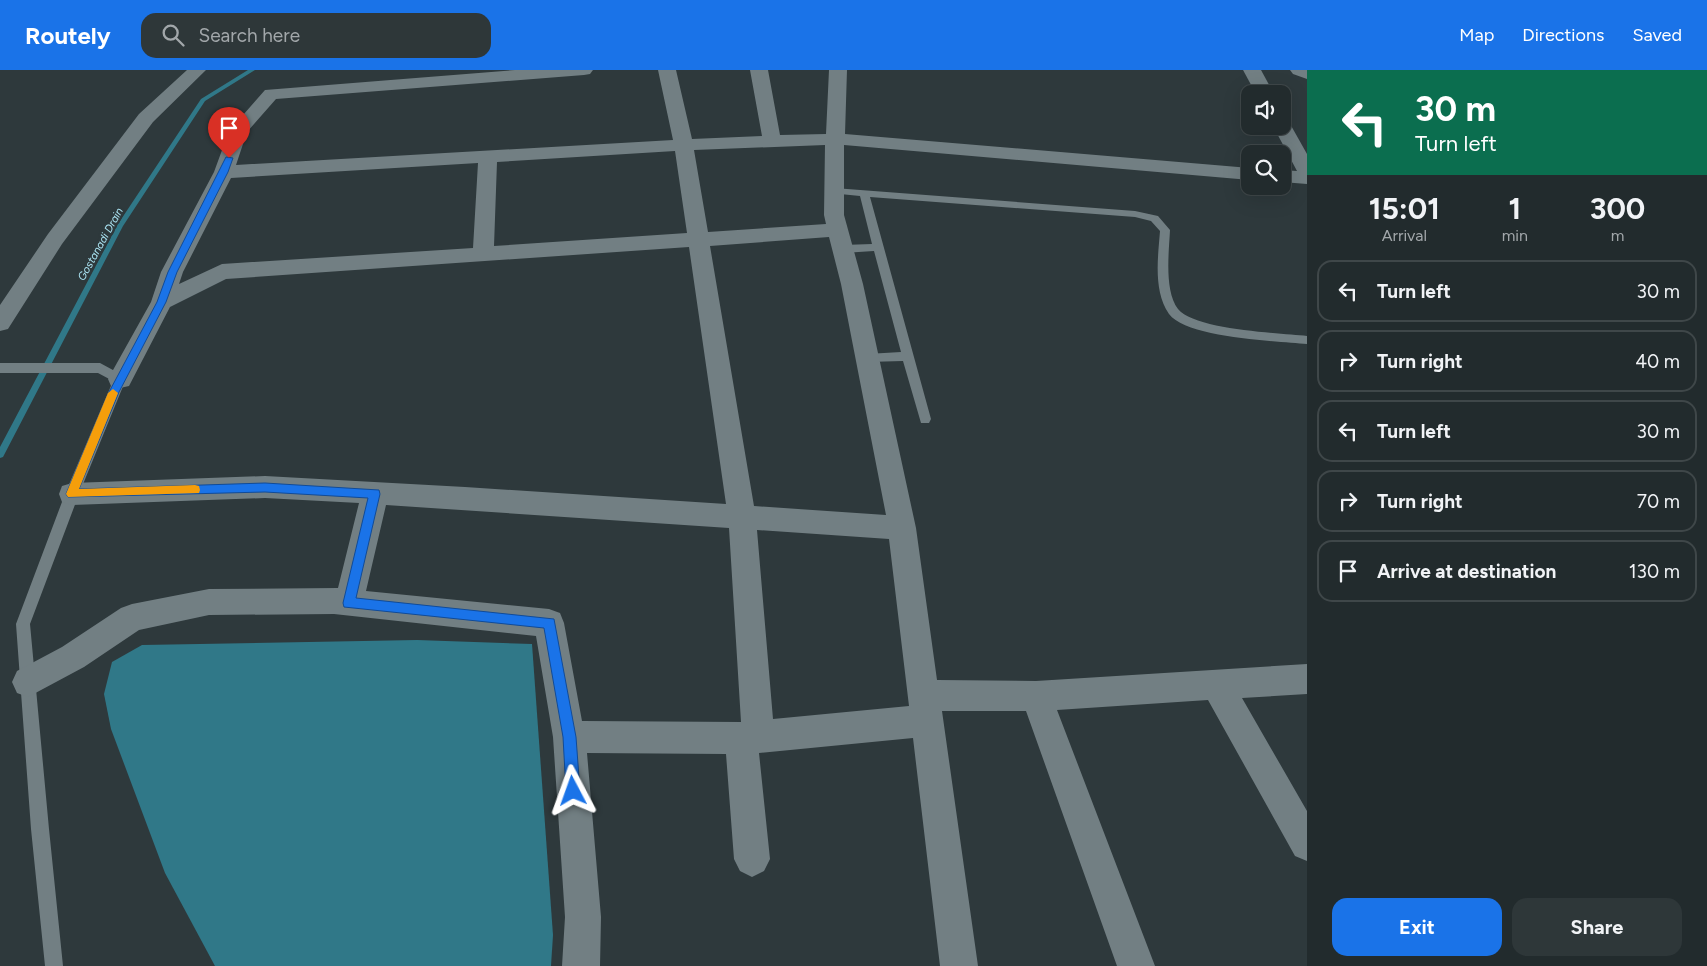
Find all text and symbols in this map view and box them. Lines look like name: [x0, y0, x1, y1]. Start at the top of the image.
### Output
search box: [141, 13, 491, 58]
text: Routely: [25, 21, 111, 50]
icon: search: [159, 21, 187, 49]
text: Search here: [199, 24, 300, 47]
text: Map: [1459, 24, 1494, 46]
text: Directions: [1522, 24, 1604, 46]
text: Saved: [1632, 24, 1682, 46]
map controls: [1241, 85, 1291, 195]
button: sound: [1241, 85, 1291, 135]
text: 30 m: [1415, 88, 1496, 130]
icon: left: [1332, 90, 1397, 155]
pin: [208, 107, 250, 158]
icon: arrive: [215, 114, 243, 142]
text: Turn left: [1415, 130, 1497, 157]
button: search: [1241, 145, 1291, 195]
text: 15:01: [1369, 190, 1440, 227]
text: 1: [1509, 190, 1521, 227]
text: 300: [1590, 190, 1645, 227]
water label: Gostanadi Drain: [75, 205, 126, 283]
text: Arrival: [1382, 226, 1427, 245]
text: min: [1502, 226, 1528, 245]
text: m: [1611, 226, 1624, 245]
icon: left: [1334, 277, 1362, 305]
text: Turn left: [1377, 280, 1451, 303]
text: 30 m: [1637, 280, 1680, 303]
icon: right: [1334, 347, 1362, 375]
text: Turn right: [1377, 350, 1463, 373]
text: 40 m: [1635, 350, 1680, 373]
icon: left: [1334, 417, 1362, 445]
text: Turn left: [1377, 420, 1451, 443]
text: 30 m: [1637, 420, 1680, 443]
icon: right: [1334, 487, 1362, 515]
text: Turn right: [1377, 490, 1463, 513]
text: 70 m: [1637, 490, 1680, 513]
icon: arrive: [1334, 557, 1362, 585]
text: Arrive at destination: [1377, 560, 1556, 583]
text: 130 m: [1629, 560, 1680, 583]
position arrow: [546, 764, 598, 816]
button: Exit: [1332, 898, 1502, 956]
button: Share: [1512, 898, 1682, 956]

